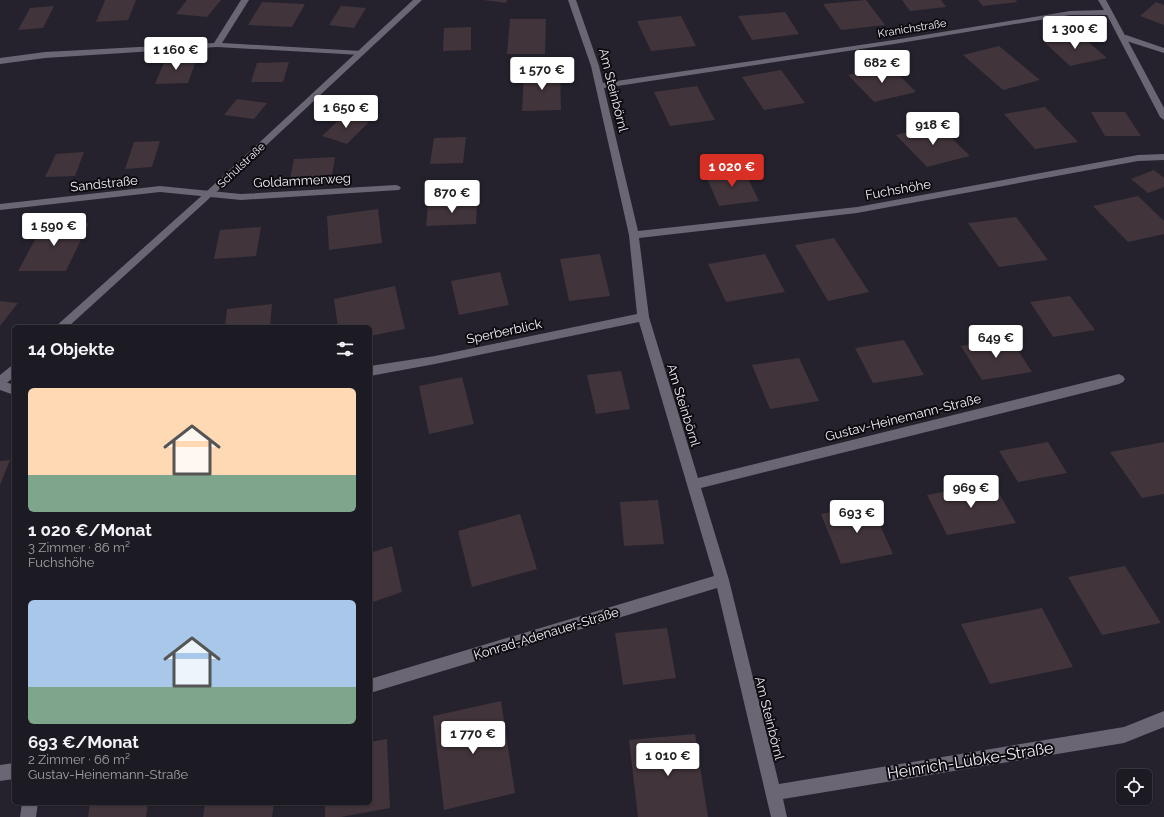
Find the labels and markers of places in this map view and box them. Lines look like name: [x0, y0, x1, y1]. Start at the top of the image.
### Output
pin: 1 300 €: [1038, 16, 1112, 50]
pin: 1 160 €: [139, 37, 213, 71]
pin: 682 €: [854, 50, 910, 84]
pin: 1 570 €: [505, 57, 579, 91]
pin: 1 650 €: [309, 95, 383, 129]
pin: 918 €: [905, 112, 961, 146]
pin: 1 020 €: [695, 154, 769, 188]
pin: 870 €: [424, 180, 480, 214]
pin: 1 590 €: [17, 213, 91, 247]
pin: 649 €: [968, 325, 1024, 359]
pin: 969 €: [943, 475, 999, 509]
pin: 693 €: [829, 500, 885, 534]
pin: 1 770 €: [436, 721, 510, 755]
pin: 1 010 €: [631, 743, 705, 777]

